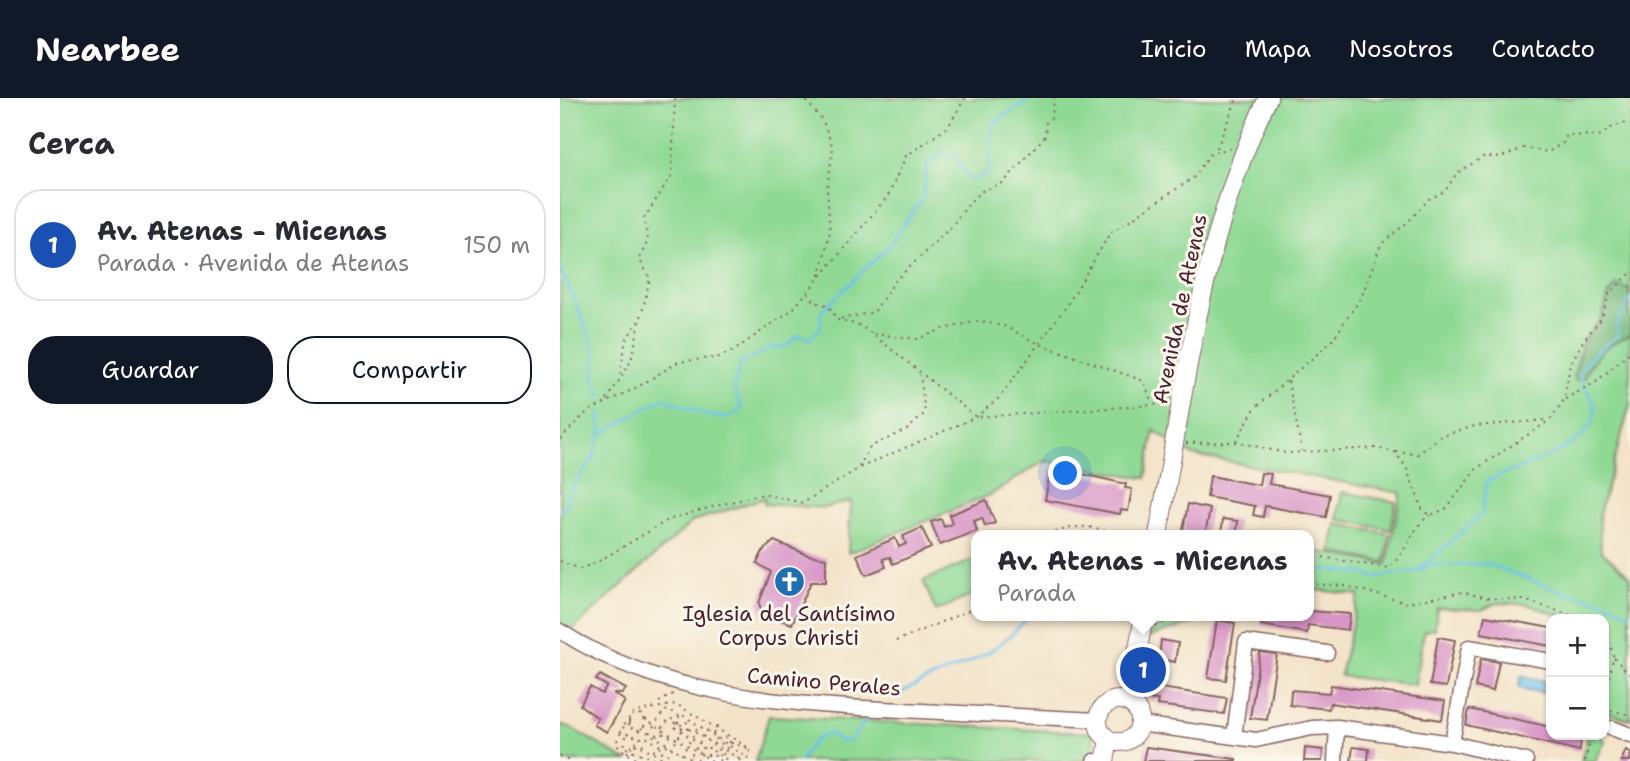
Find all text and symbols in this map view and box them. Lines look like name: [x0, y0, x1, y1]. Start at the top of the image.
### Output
text: Nearbee: [35, 27, 180, 72]
text: Inicio: [1141, 33, 1207, 65]
text: Mapa: [1245, 33, 1311, 65]
text: Nosotros: [1349, 33, 1454, 65]
text: Contacto: [1492, 33, 1595, 65]
text: Cerca: [28, 123, 115, 164]
street label: Avenida de Atenas: [1146, 212, 1214, 406]
text: Av. Atenas - Micenas: [97, 213, 387, 248]
text: 1: [48, 230, 58, 260]
text: 150 m: [463, 230, 530, 260]
text: Parada · Avenida de Atenas: [97, 248, 409, 278]
button: Guardar: [28, 336, 273, 404]
button: Compartir: [287, 336, 532, 404]
your location: [1048, 456, 1082, 490]
popup: [971, 530, 1314, 621]
text: Av. Atenas - Micenas: [997, 543, 1288, 578]
church icon: Iglesia del Santísimo Corpus Christi: [772, 565, 806, 599]
text: Parada: [997, 578, 1076, 608]
place label: Iglesia del Santísimo Corpus Christi: [683, 600, 895, 652]
map controls: [1546, 614, 1609, 740]
button: +: [1546, 614, 1609, 677]
pin: 1: [1120, 644, 1166, 696]
street label: Camino Perales: [746, 661, 902, 703]
button: −: [1546, 677, 1609, 740]

